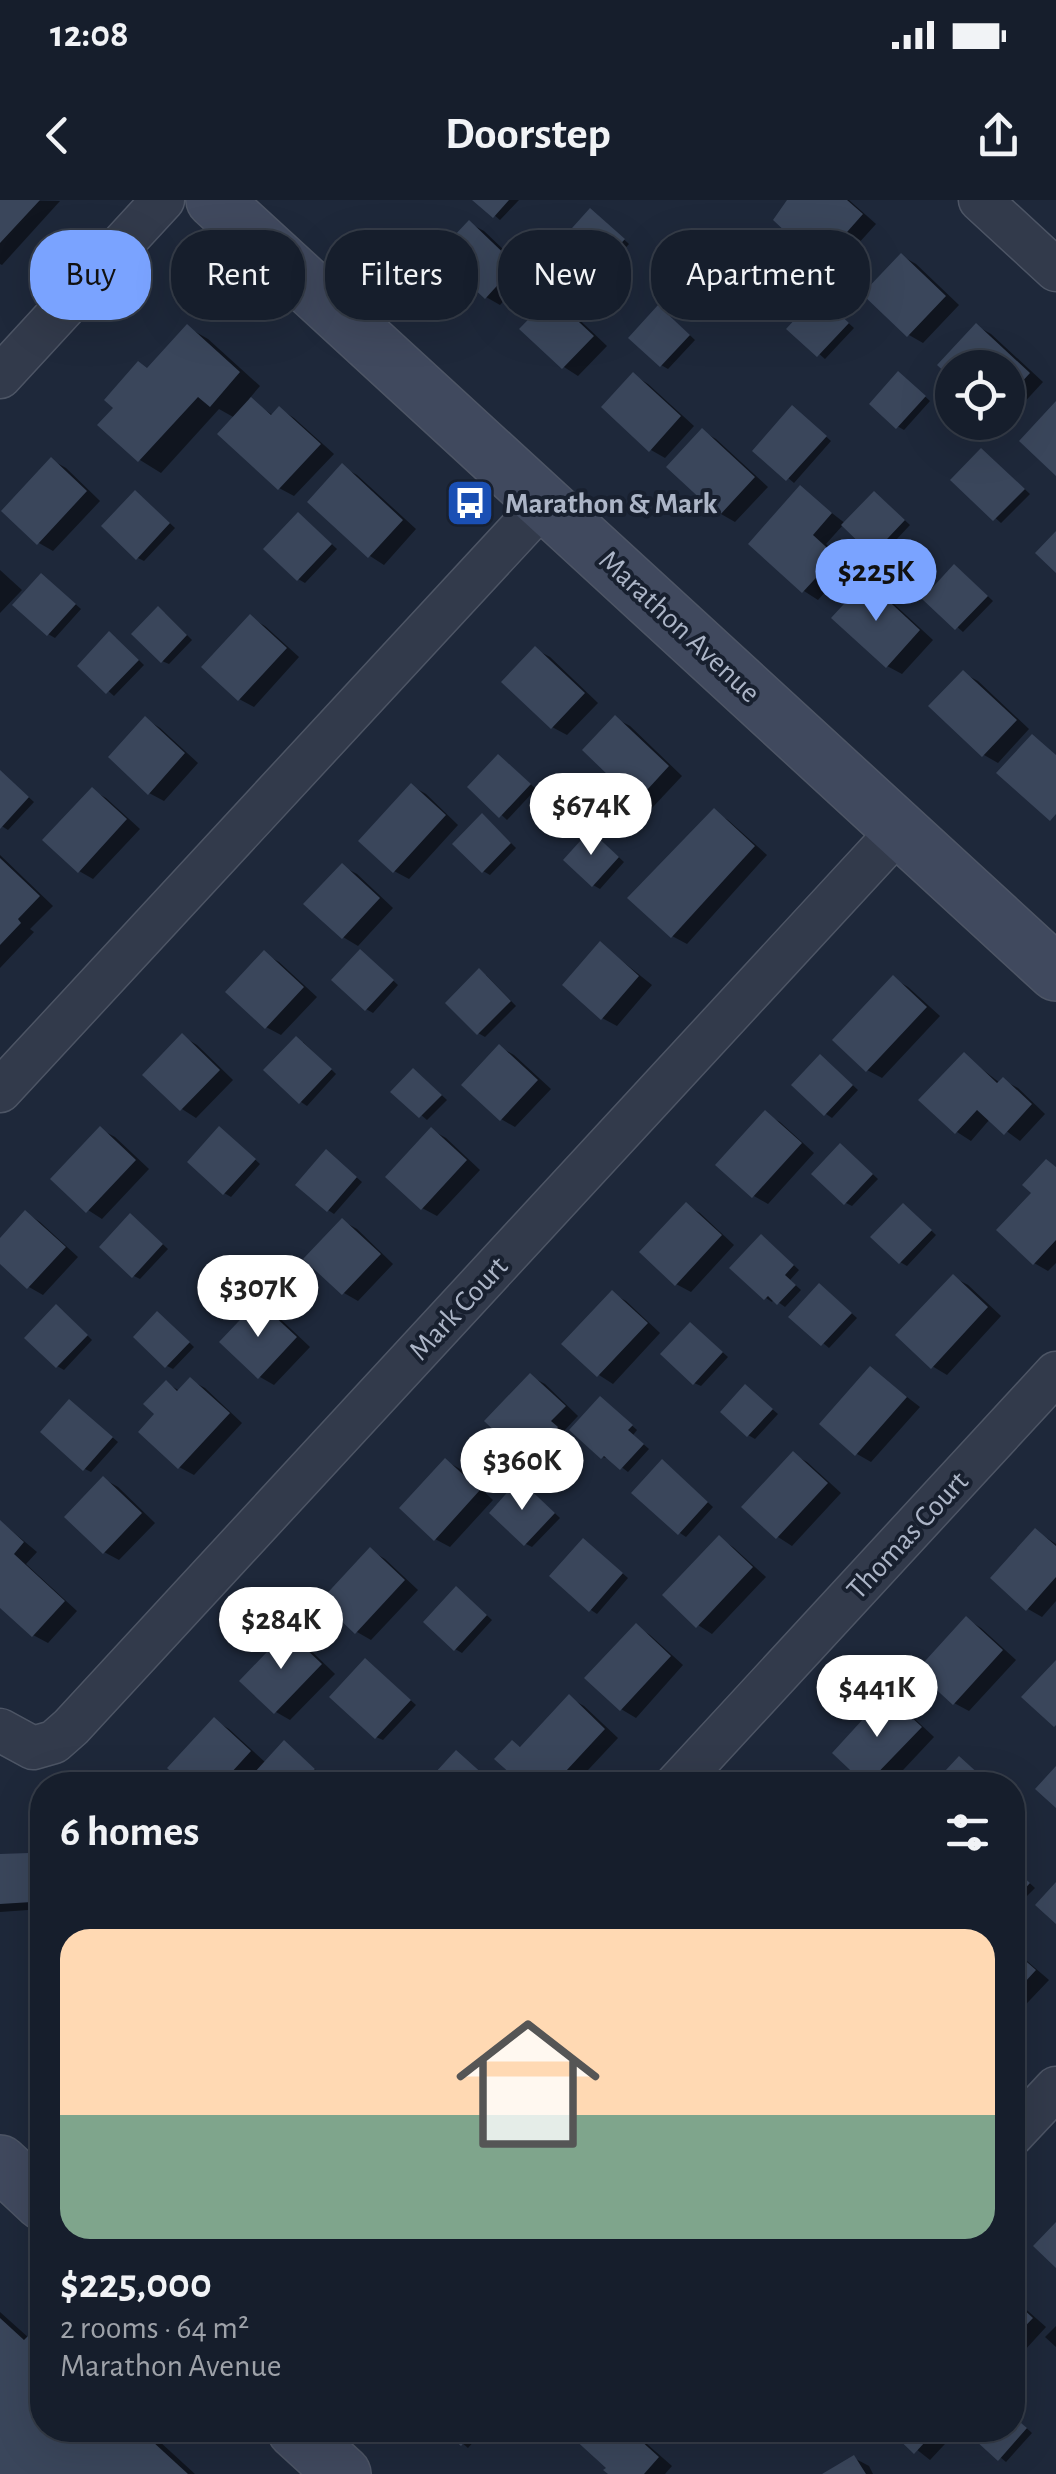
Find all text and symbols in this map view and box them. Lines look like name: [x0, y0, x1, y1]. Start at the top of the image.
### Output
text: 12:08: [50, 16, 129, 54]
icon: back: [30, 108, 85, 163]
icon: share: [971, 108, 1026, 163]
text: Doorstep: [445, 112, 611, 157]
chip: Buy: [30, 230, 151, 320]
chip: Rent: [171, 230, 305, 320]
chip: Filters: [325, 230, 478, 320]
chip: New: [498, 230, 631, 320]
chip: Apartment: [651, 230, 870, 320]
map controls: [935, 350, 1025, 440]
button: locate: [935, 350, 1025, 440]
bus stop icon: Marathon & Mark: [444, 477, 496, 529]
place label: Marathon & Mark: [505, 489, 717, 519]
pin: $225K: [806, 539, 946, 624]
street label: Marathon Avenue: [593, 545, 765, 709]
text: $225K: [837, 555, 915, 587]
pin: $674K: [521, 773, 661, 858]
text: $674K: [552, 789, 630, 821]
street label: Mark Court: [404, 1251, 514, 1366]
pin: $307K: [188, 1255, 328, 1340]
text: $307K: [219, 1271, 297, 1303]
pin: $360K: [452, 1428, 592, 1513]
text: $360K: [482, 1444, 562, 1476]
street label: Thomas Court: [841, 1466, 974, 1605]
pin: $284K: [211, 1587, 351, 1672]
text: $284K: [241, 1603, 321, 1635]
pin: $441K: [807, 1655, 947, 1740]
text: $441K: [839, 1671, 915, 1703]
icon: filters: [940, 1805, 995, 1860]
text: 6 homes: [60, 1811, 199, 1853]
icon: home: [438, 1994, 618, 2174]
text: $225,000: [60, 2263, 212, 2305]
text: 2 rooms · 64 m²: [60, 2312, 249, 2344]
text: Marathon Avenue: [60, 2350, 282, 2382]

